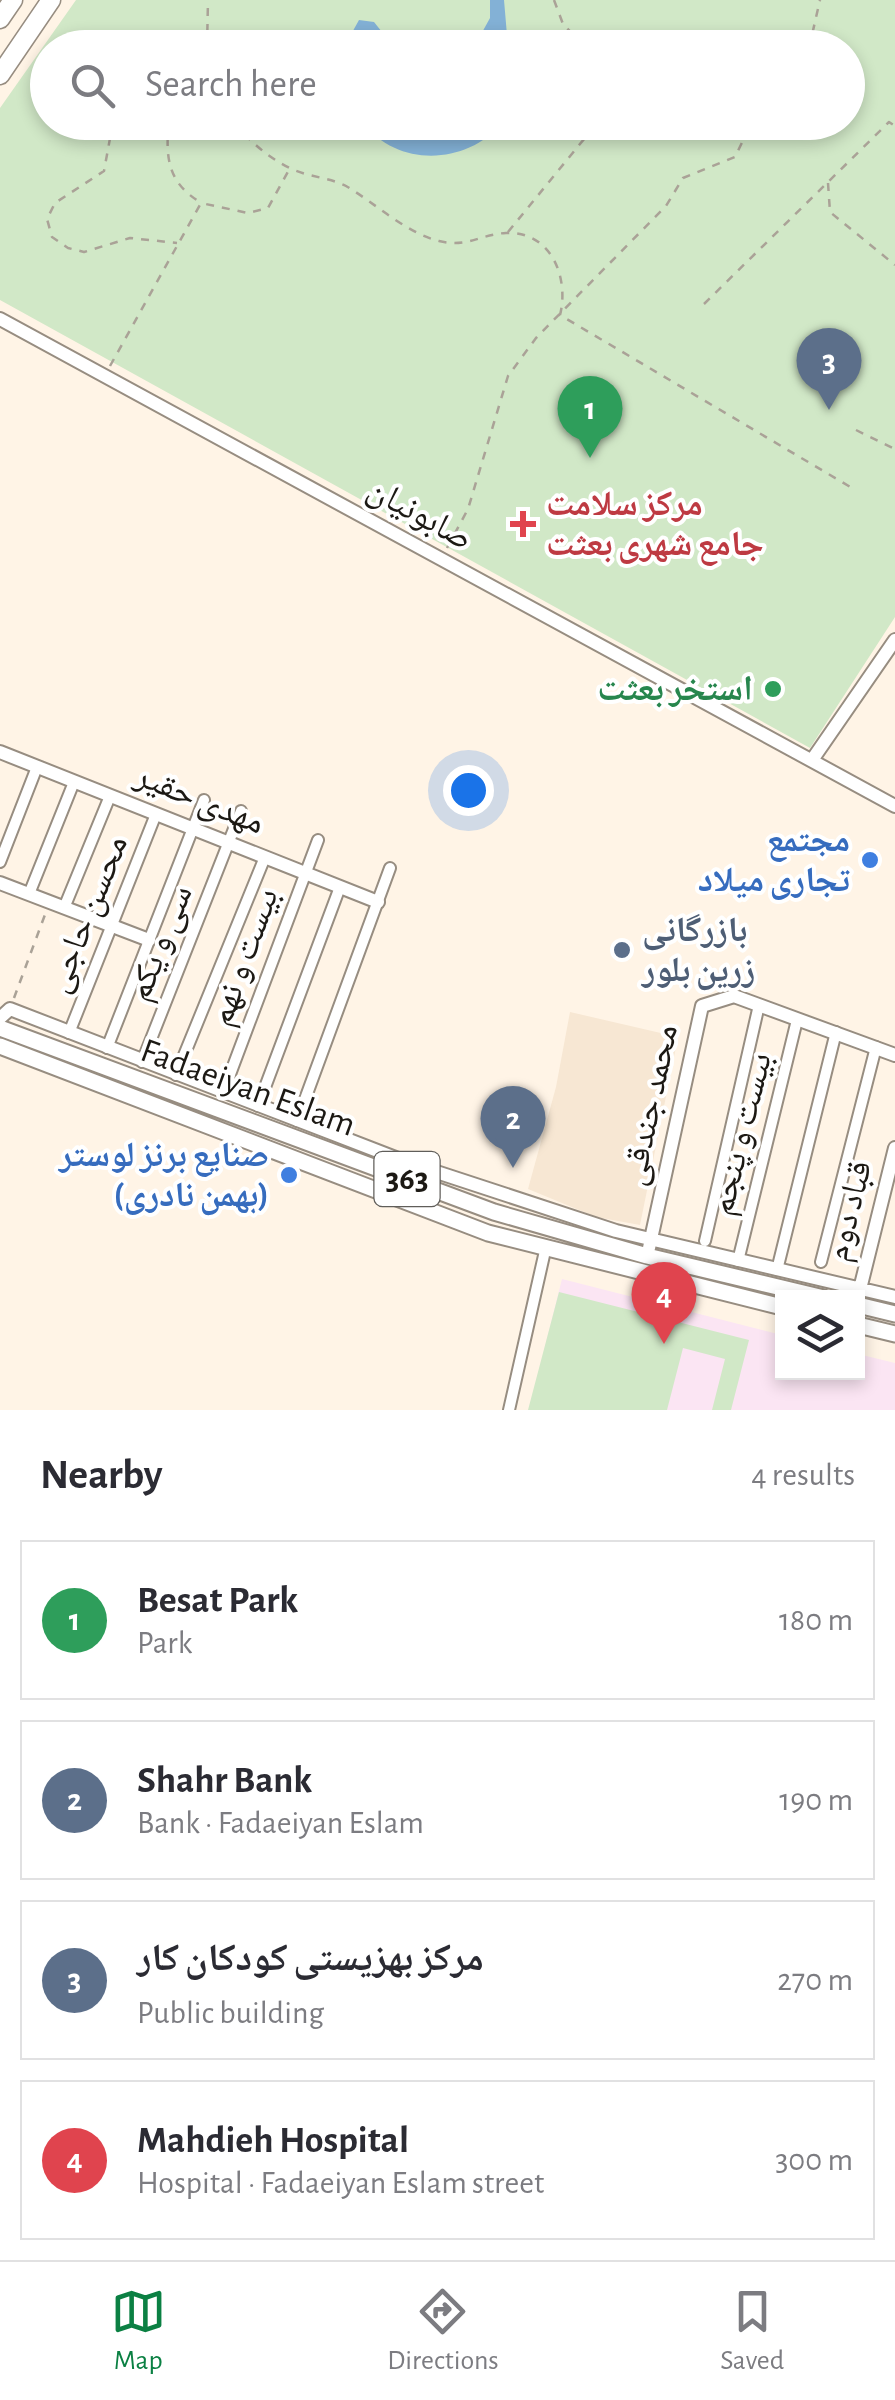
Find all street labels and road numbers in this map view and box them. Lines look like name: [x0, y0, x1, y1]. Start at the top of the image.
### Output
street label: صابونیان: [361, 471, 478, 559]
street label: مهدی حقیر: [129, 757, 270, 843]
street label: محسن حاجی: [40, 830, 136, 998]
street label: سی و یکم: [121, 880, 203, 1007]
street label: بیست و نهم: [203, 884, 289, 1032]
street label: محمد جندقی: [616, 1021, 686, 1189]
street label: Fadaeiyan Eslam: [136, 1033, 360, 1143]
street label: بیست و پنجم: [704, 1049, 782, 1220]
road number: 363: [374, 1152, 440, 1206]
street label: قباد دوم: [820, 1157, 882, 1266]

